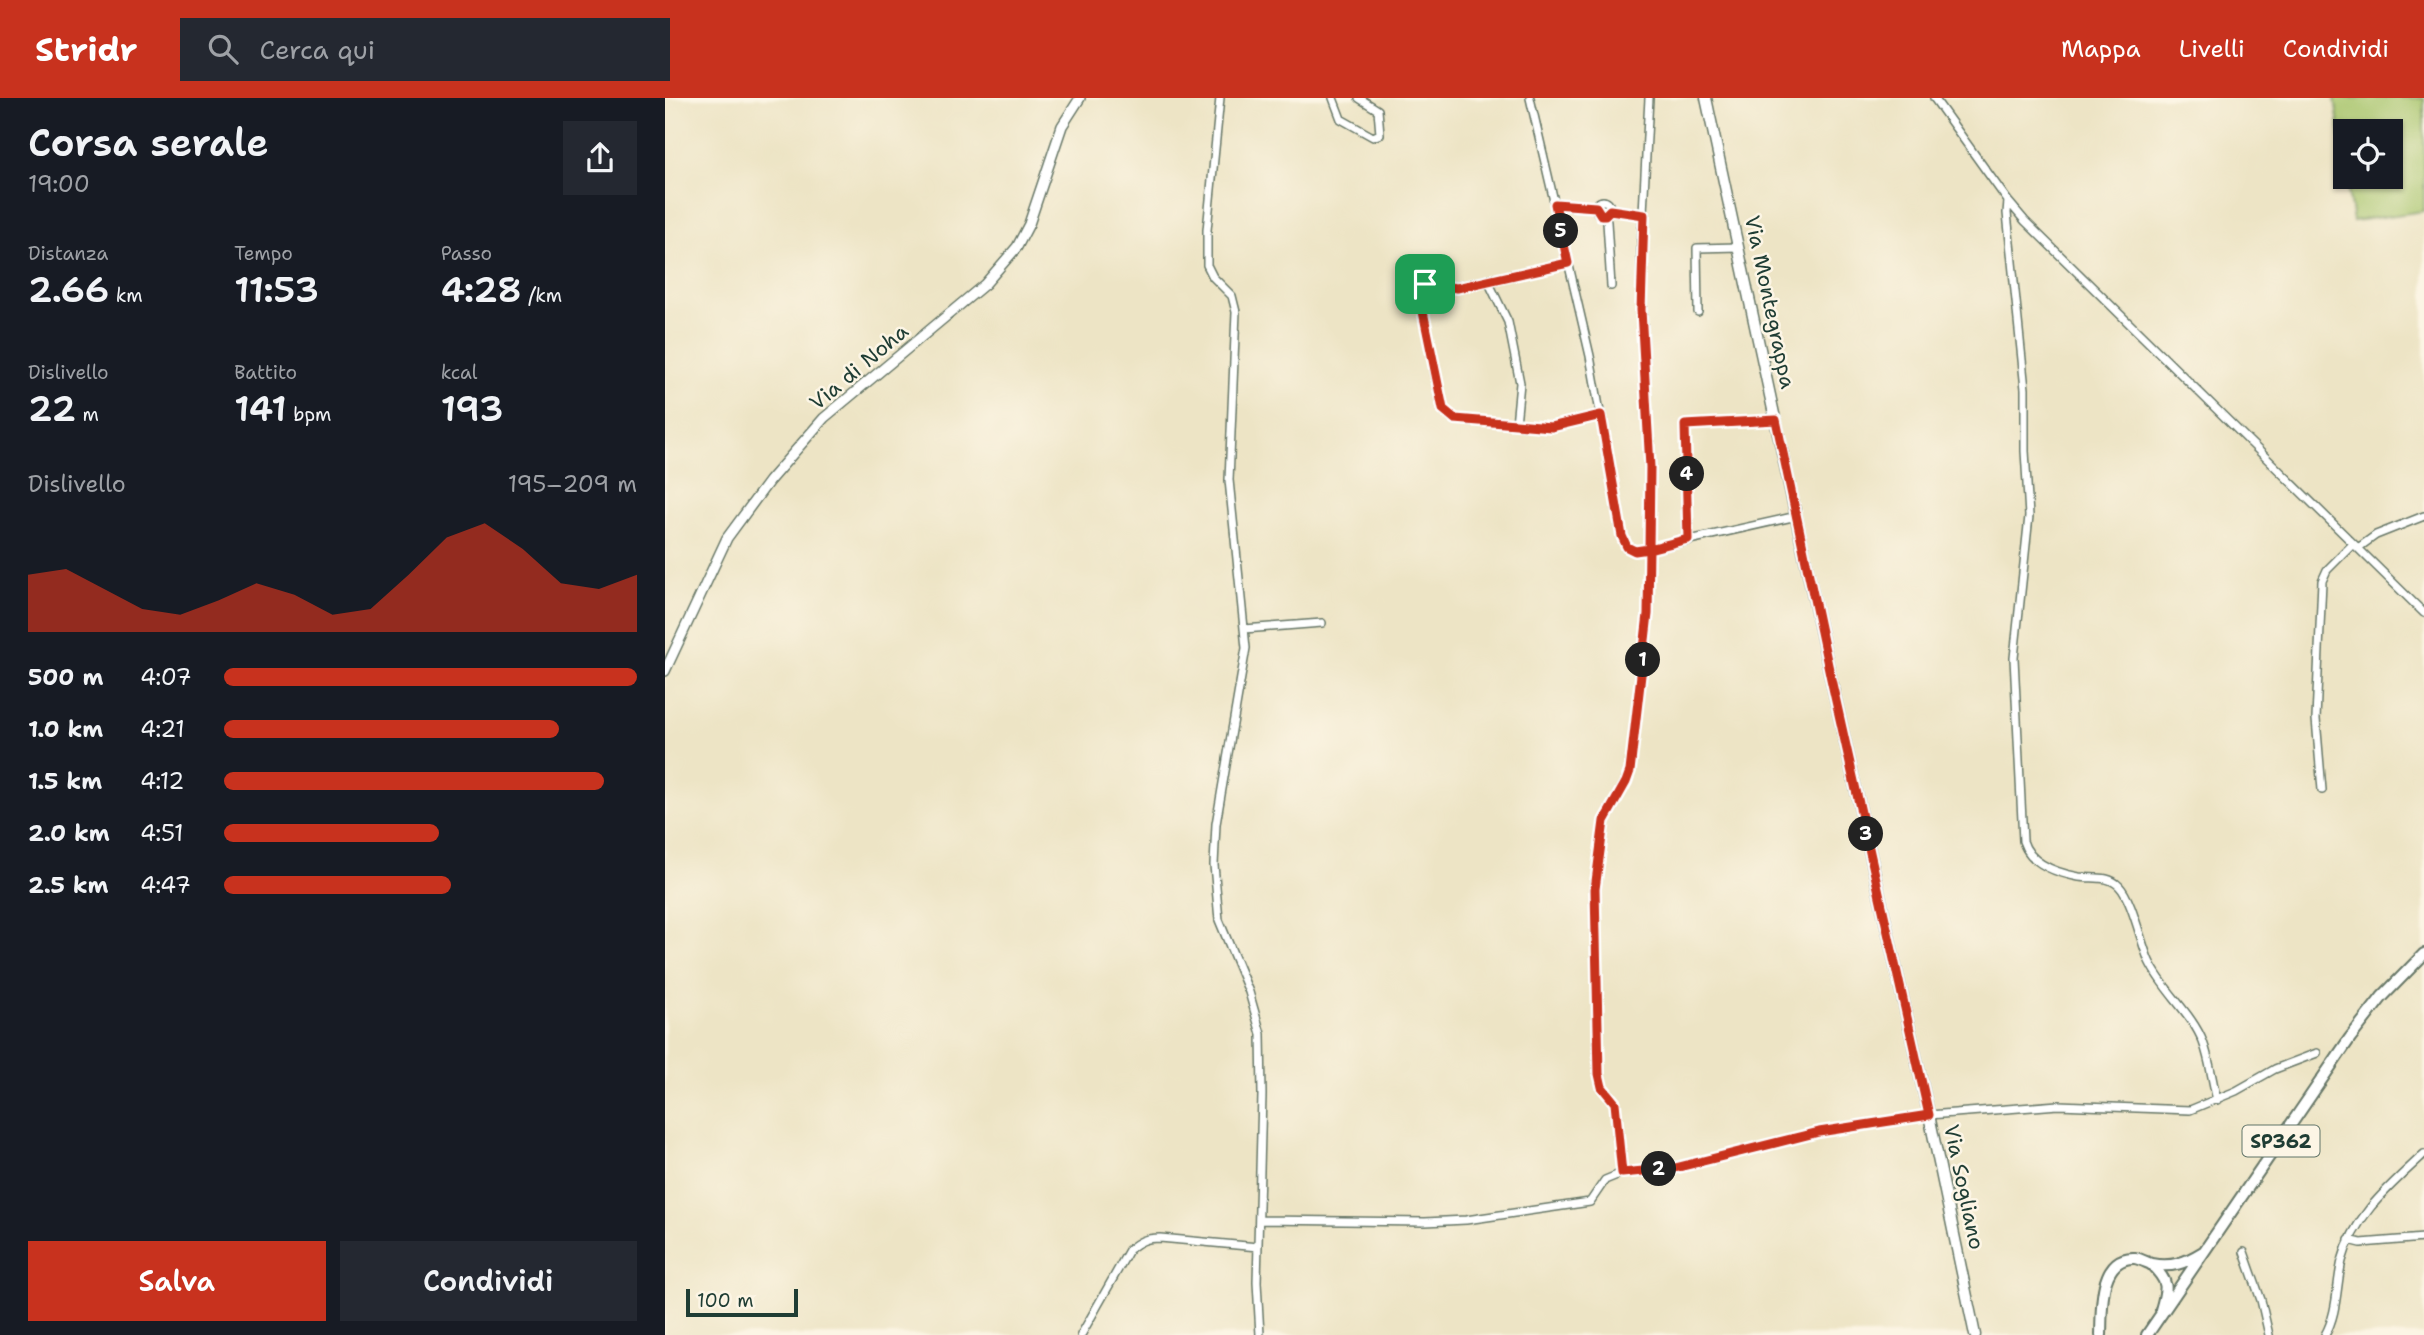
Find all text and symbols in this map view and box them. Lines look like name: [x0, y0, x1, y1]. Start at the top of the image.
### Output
search box: [180, 18, 670, 81]
text: Stridr: [35, 27, 138, 72]
icon: search: [204, 30, 242, 68]
text: Cerca qui: [260, 32, 375, 67]
text: Mappa: [2061, 33, 2141, 65]
text: Livelli: [2179, 33, 2245, 65]
text: Condividi: [2283, 33, 2389, 65]
text: Corsa serale: [28, 117, 269, 168]
map controls: [2333, 119, 2403, 189]
button: locate: [2333, 119, 2403, 189]
button: share: [563, 121, 637, 195]
text: 19:00: [28, 169, 90, 199]
street label: Via Montegrappa: [1738, 213, 1802, 391]
pin: 5: [1543, 214, 1579, 248]
text: 5: [1555, 218, 1566, 243]
text: Distanza: [28, 241, 108, 266]
text: Tempo: [234, 241, 293, 266]
text: Passo: [441, 241, 492, 266]
pin: [1395, 254, 1455, 314]
icon: arrive: [1406, 265, 1444, 303]
text: 2.66: [28, 266, 109, 313]
text: 11:53: [234, 266, 319, 313]
text: 4:28: [441, 266, 522, 313]
text: km: [109, 283, 143, 308]
text: /km: [522, 283, 562, 308]
street label: Via di Noha: [804, 318, 914, 416]
text: Dislivello: [28, 360, 109, 385]
text: Battito: [234, 360, 297, 385]
text: kcal: [441, 360, 478, 385]
text: 22: [28, 385, 76, 432]
text: 141: [234, 385, 287, 432]
text: 193: [441, 385, 503, 432]
text: m: [76, 402, 99, 427]
text: bpm: [287, 402, 331, 427]
pin: 4: [1669, 456, 1705, 492]
text: 4: [1680, 461, 1693, 486]
text: Dislivello: [28, 469, 126, 499]
text: 195–209 m: [508, 469, 637, 499]
pin: 1: [1625, 642, 1661, 678]
text: 1: [1638, 647, 1647, 672]
text: 500 m: [28, 662, 103, 692]
text: 4:07: [140, 662, 192, 692]
text: 1.0 km: [28, 714, 103, 744]
text: 4:21: [140, 714, 185, 744]
text: 1.5 km: [28, 766, 102, 796]
text: 4:12: [140, 766, 184, 796]
pin: 3: [1849, 816, 1883, 852]
text: 2.0 km: [28, 818, 110, 848]
text: 4:51: [140, 818, 184, 848]
text: 3: [1859, 821, 1872, 846]
text: 2.5 km: [28, 870, 109, 900]
text: 4:47: [140, 870, 191, 900]
street label: Via Sogliano: [1937, 1122, 1991, 1252]
road number: SP362: [2243, 1126, 2319, 1156]
pin: 2: [1641, 1152, 1677, 1186]
text: 2: [1652, 1156, 1665, 1181]
button: Salva: [28, 1241, 326, 1321]
button: Condividi: [340, 1241, 637, 1321]
scale bar: [686, 1286, 798, 1318]
text: 100 m: [697, 1288, 754, 1313]

